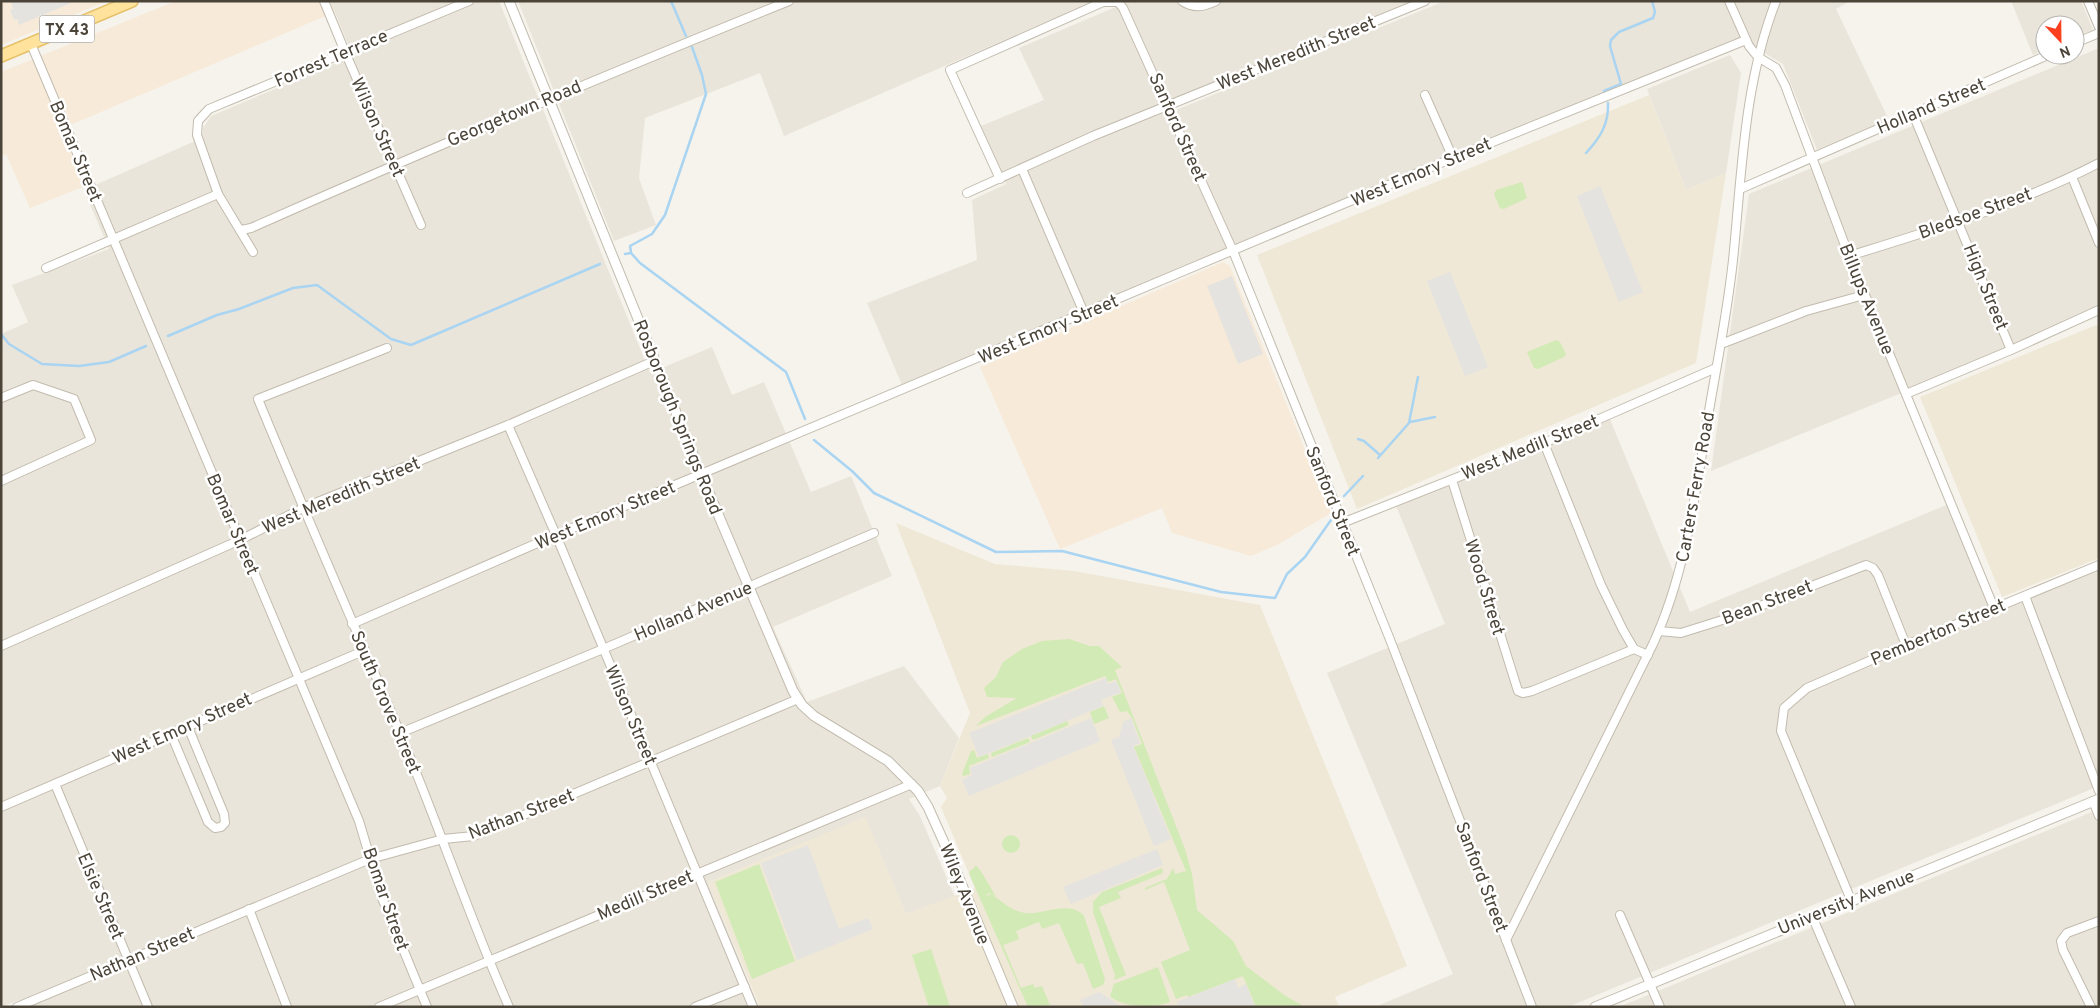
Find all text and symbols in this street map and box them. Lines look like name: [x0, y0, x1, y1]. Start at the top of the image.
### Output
street label: West Meredith Street: [1214, 12, 1379, 97]
road number: TX 43: [40, 15, 94, 42]
north arrow: [2035, 15, 2085, 65]
street label: Forrest Terrace: [271, 25, 392, 94]
text: N: [2056, 41, 2072, 60]
street label: Sanford Street: [1142, 70, 1211, 186]
street label: Wilson Street: [344, 74, 409, 181]
street label: Holland Street: [1874, 74, 1990, 141]
street label: Georgetown Road: [444, 76, 585, 153]
street label: Bomar Street: [43, 98, 106, 206]
street label: West Emory Street: [1348, 133, 1495, 213]
street label: Bledsoe Street: [1916, 183, 2035, 246]
street label: Billups Avenue: [1833, 240, 1898, 359]
street label: High Street: [1957, 241, 2012, 334]
street label: West Emory Street: [975, 290, 1122, 370]
street label: Rosborough Springs Road: [627, 317, 726, 519]
street label: West Medill Street: [1459, 410, 1603, 486]
street label: Carters Ferry Road: [1672, 410, 1721, 564]
street label: Sanford Street: [1299, 443, 1364, 560]
street label: West Meredith Street: [259, 453, 424, 540]
street label: Bomar Street: [200, 471, 263, 579]
street label: West Emory Street: [532, 476, 679, 556]
street label: Wood Street: [1458, 537, 1509, 638]
street label: Bean Street: [1719, 576, 1816, 631]
street label: Holland Avenue: [631, 577, 756, 648]
street label: Pemberton Street: [1868, 595, 2010, 672]
street label: South Grove Street: [344, 628, 425, 777]
street label: Wilson Street: [598, 662, 661, 769]
street label: West Emory Street: [109, 688, 256, 770]
street label: Nathan Street: [465, 785, 578, 846]
street label: Sanford Street: [1449, 819, 1512, 936]
street label: Wiley Avenue: [933, 841, 994, 948]
street label: Bomar Street: [356, 845, 413, 954]
street label: Elsie Street: [71, 850, 128, 943]
street label: University Avenue: [1775, 865, 1918, 941]
street label: Medill Street: [594, 866, 697, 927]
street label: Nathan Street: [87, 923, 198, 988]

